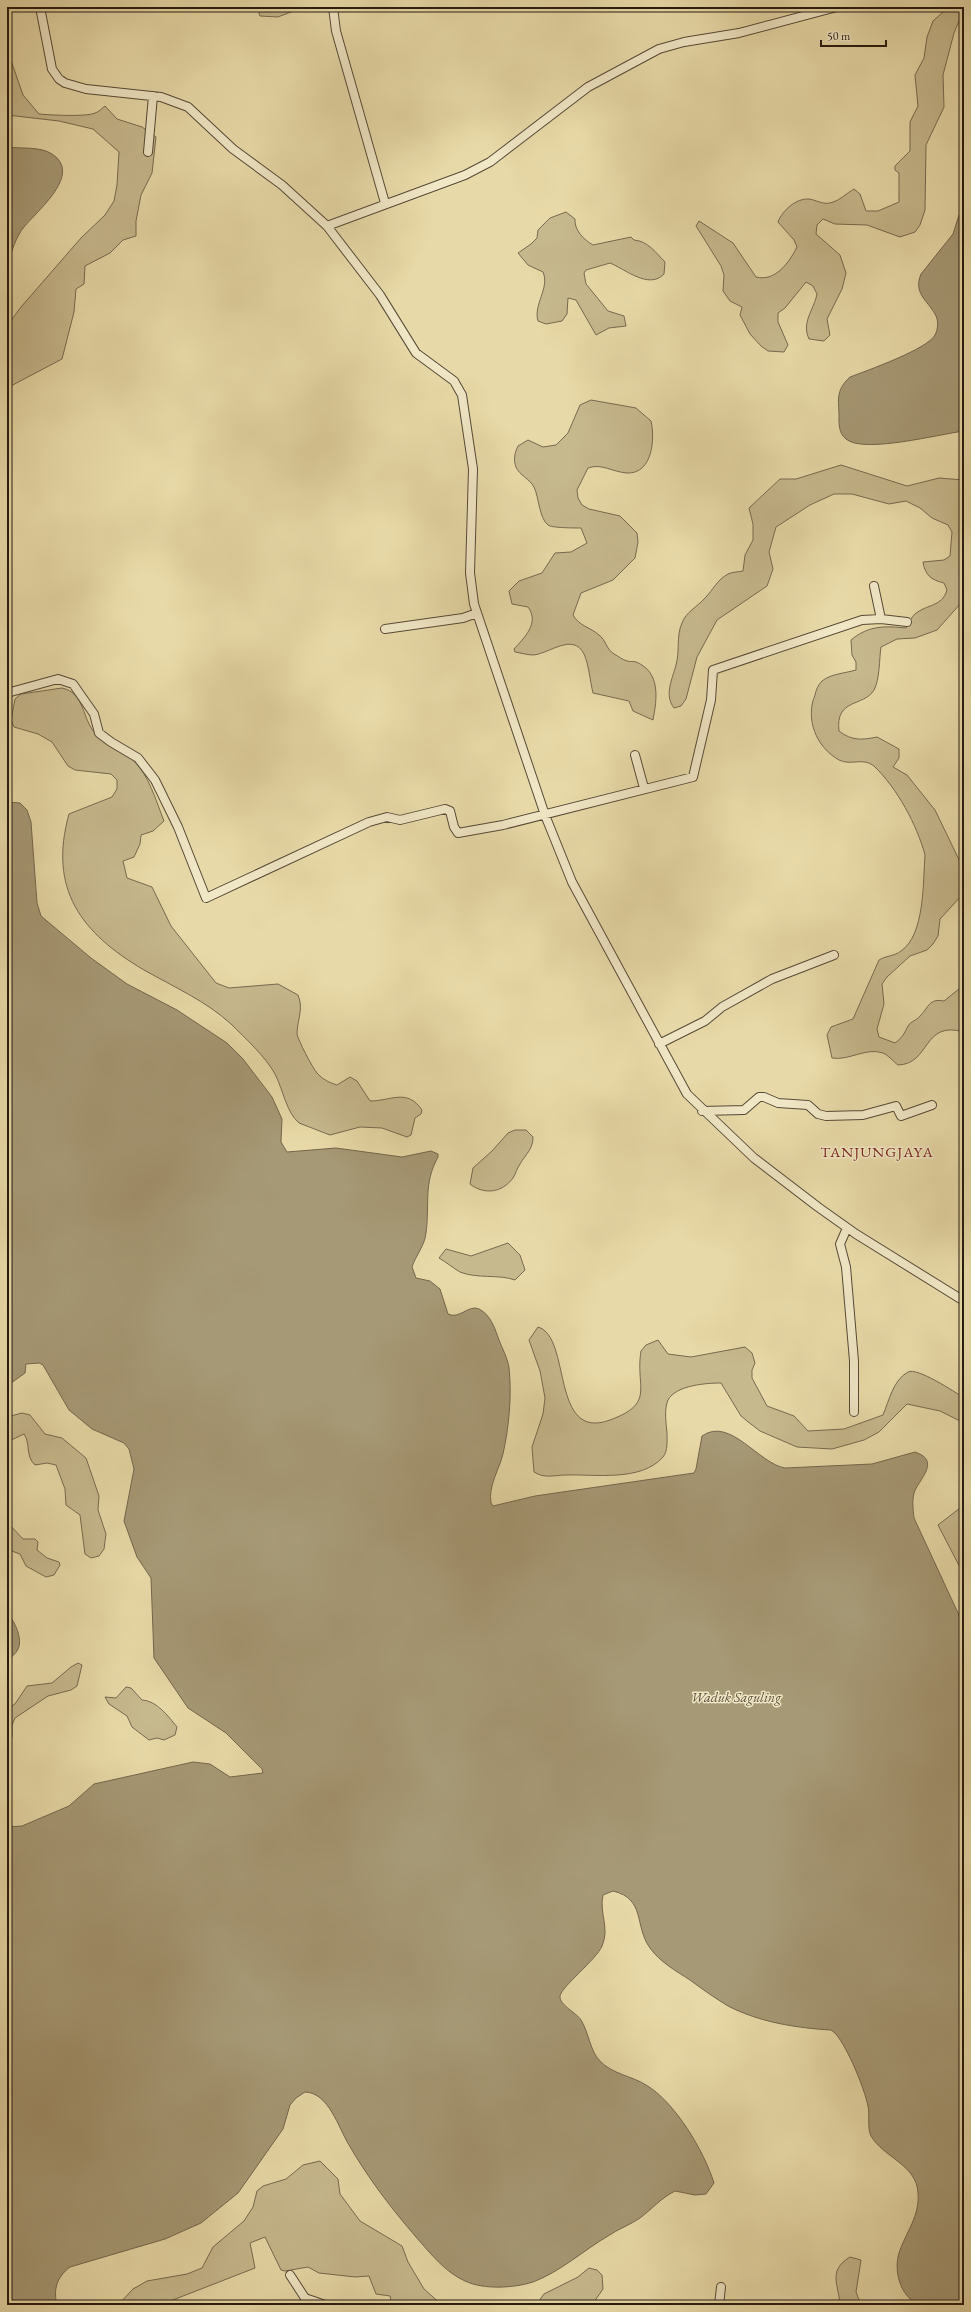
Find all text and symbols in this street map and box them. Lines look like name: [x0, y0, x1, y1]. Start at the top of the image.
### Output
scale bar: [821, 22, 886, 48]
text: 50 m: [827, 28, 851, 44]
district label: TANJUNGJAYA: [820, 1142, 934, 1161]
water label: Waduk Saguling: [691, 1688, 782, 1706]

